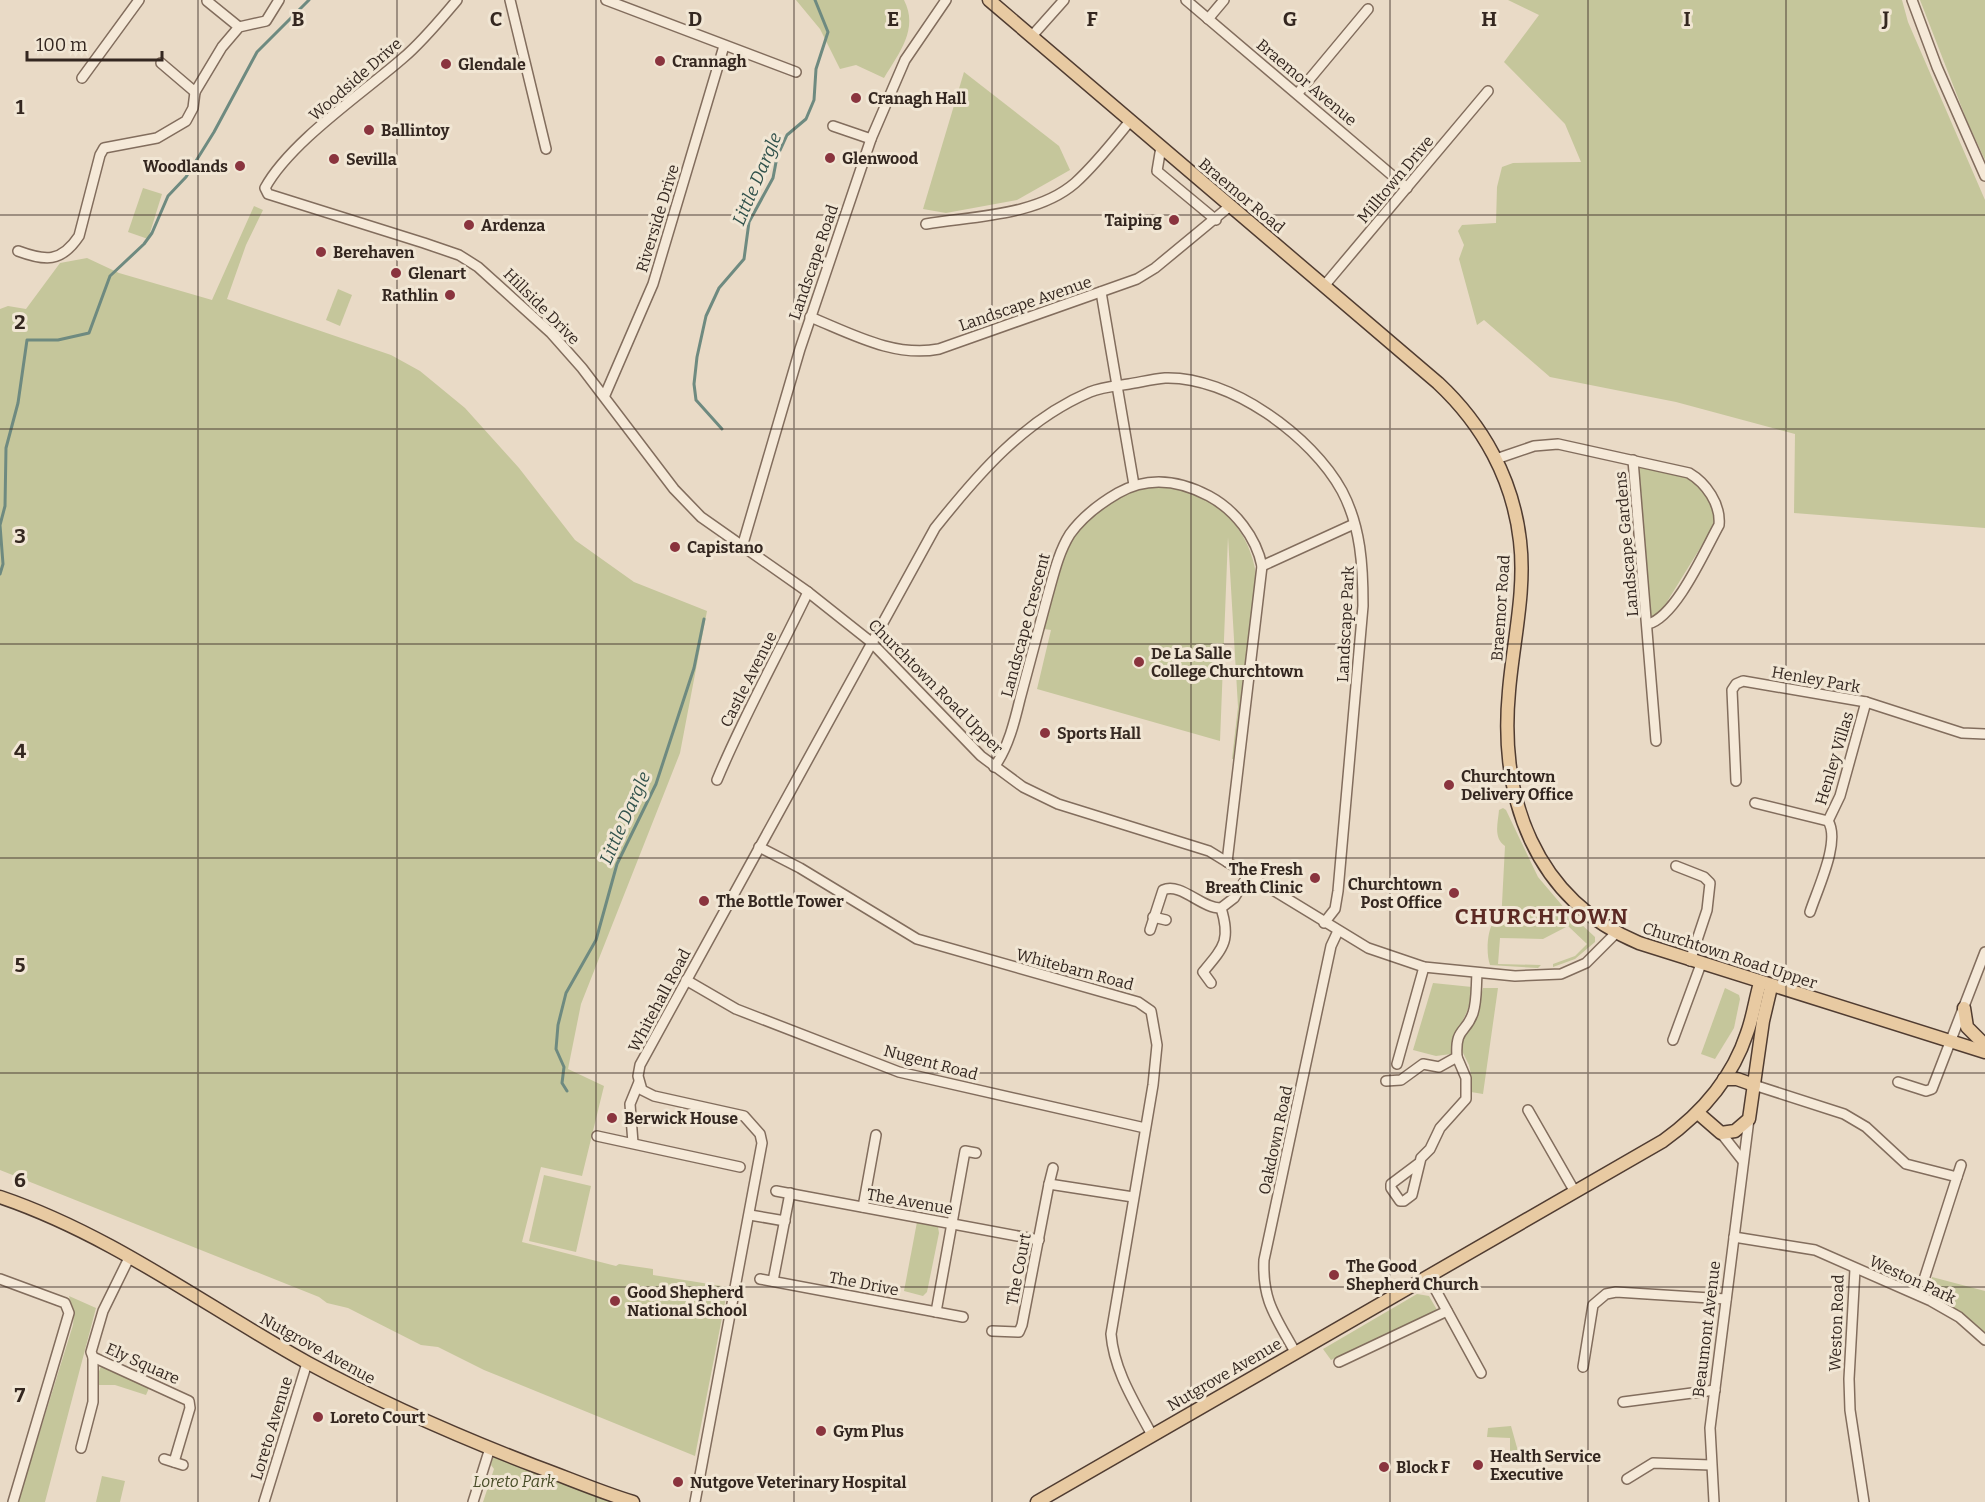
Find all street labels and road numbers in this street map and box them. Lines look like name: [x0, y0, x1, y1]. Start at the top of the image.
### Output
street label: Woodside Drive: [305, 34, 405, 125]
street label: Braemor Avenue: [1253, 35, 1361, 130]
street label: Milltown Drive: [1353, 132, 1437, 227]
street label: Braemor Road: [1195, 154, 1289, 237]
street label: Riverside Drive: [632, 162, 683, 274]
street label: Landscape Road: [785, 202, 842, 322]
street label: Hillside Drive: [500, 264, 584, 348]
street label: Landscape Avenue: [956, 272, 1094, 335]
street label: Landscape Gardens: [1611, 470, 1642, 617]
street label: Landscape Crescent: [997, 551, 1054, 699]
street label: Braemor Road: [1487, 554, 1514, 662]
street label: Landscape Park: [1333, 565, 1358, 683]
street label: Churchtown Road Upper: [864, 615, 1007, 758]
street label: Castle Avenue: [716, 628, 781, 730]
street label: Henley Park: [1770, 662, 1862, 697]
street label: Henley Villas: [1811, 709, 1858, 807]
street label: Churchtown Road Upper: [1640, 918, 1820, 993]
street label: Whitehall Road: [624, 945, 695, 1055]
street label: Whitebarn Road: [1014, 945, 1136, 994]
street label: Nugent Road: [882, 1041, 981, 1084]
street label: Oakdown Road: [1255, 1083, 1296, 1196]
street label: The Avenue: [865, 1185, 955, 1218]
street label: The Court: [1002, 1231, 1035, 1307]
street label: Weston Park: [1866, 1251, 1959, 1308]
street label: Beaumont Avenue: [1689, 1260, 1724, 1398]
street label: The Drive: [827, 1267, 900, 1300]
street label: Weston Road: [1825, 1274, 1848, 1372]
street label: Nutgrove Avenue: [257, 1309, 379, 1388]
street label: Nutgrove Avenue: [1164, 1334, 1285, 1415]
street label: Ely Square: [103, 1339, 183, 1388]
street label: Loreto Avenue: [247, 1374, 296, 1482]

